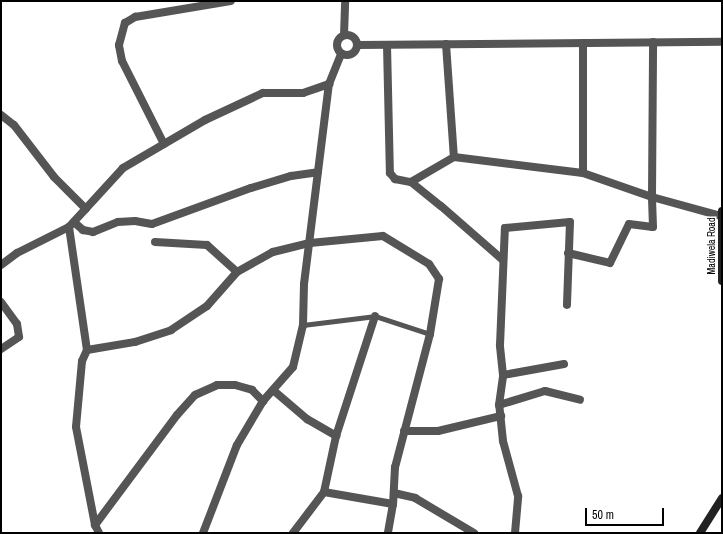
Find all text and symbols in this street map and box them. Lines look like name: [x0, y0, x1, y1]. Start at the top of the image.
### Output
street label: Madiwela Road: [706, 218, 718, 274]
scale bar: [587, 500, 666, 526]
text: 50 m: [592, 507, 614, 523]

